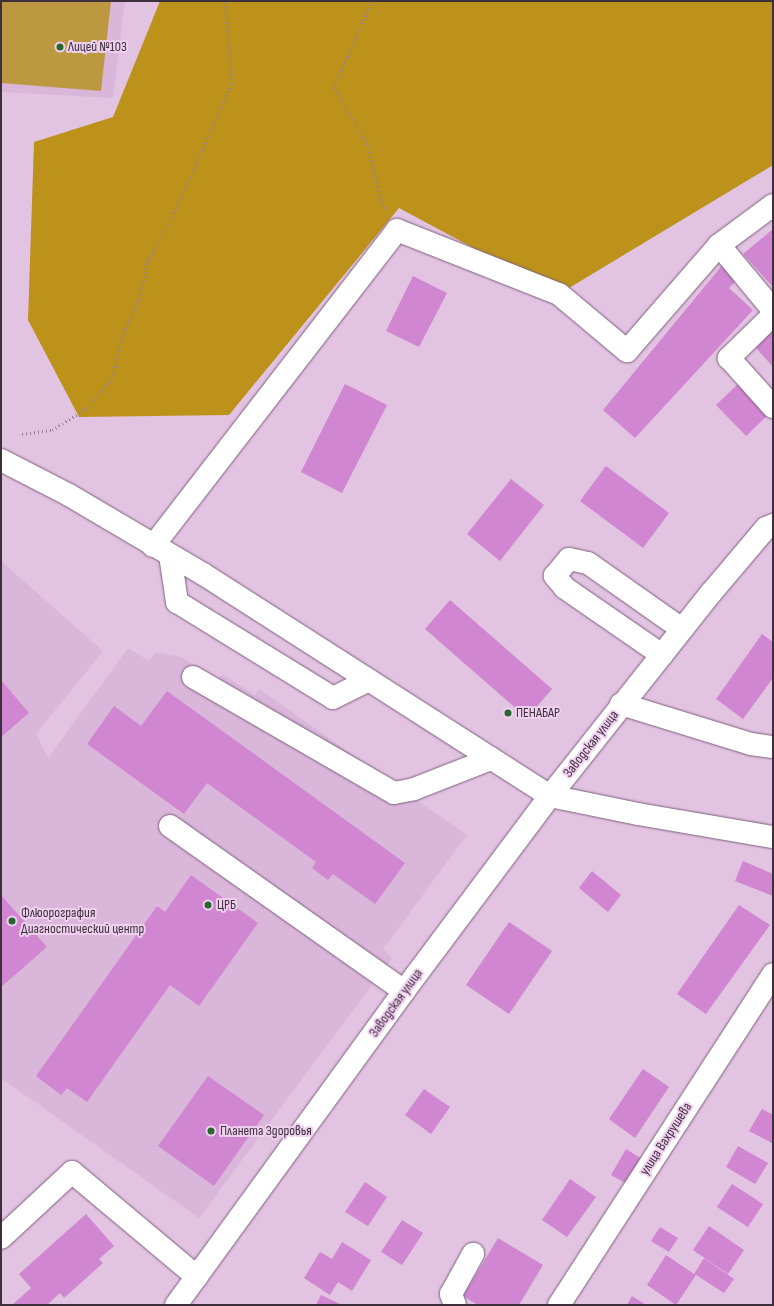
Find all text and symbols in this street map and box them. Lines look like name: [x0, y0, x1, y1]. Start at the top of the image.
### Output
place label: Лицей №103: [68, 39, 127, 55]
marker: Лицей №103: [55, 42, 65, 52]
place label: ПЕНАБАР: [516, 705, 560, 721]
street label: Заводская улица: [560, 707, 622, 781]
marker: ПЕНАБАР: [503, 708, 513, 718]
place label: ЦРБ: [217, 897, 236, 913]
marker: ЦРБ: [202, 899, 214, 911]
place label: Флюорография Диагностический центр: [21, 905, 144, 938]
marker: Флюорография Диагностический центр: [6, 915, 18, 927]
street label: Заводская улица: [366, 966, 426, 1040]
street label: улица Вахрушева: [636, 1100, 696, 1178]
place label: Планета Здоровья: [220, 1123, 312, 1139]
marker: Планета Здоровья: [205, 1125, 217, 1137]

